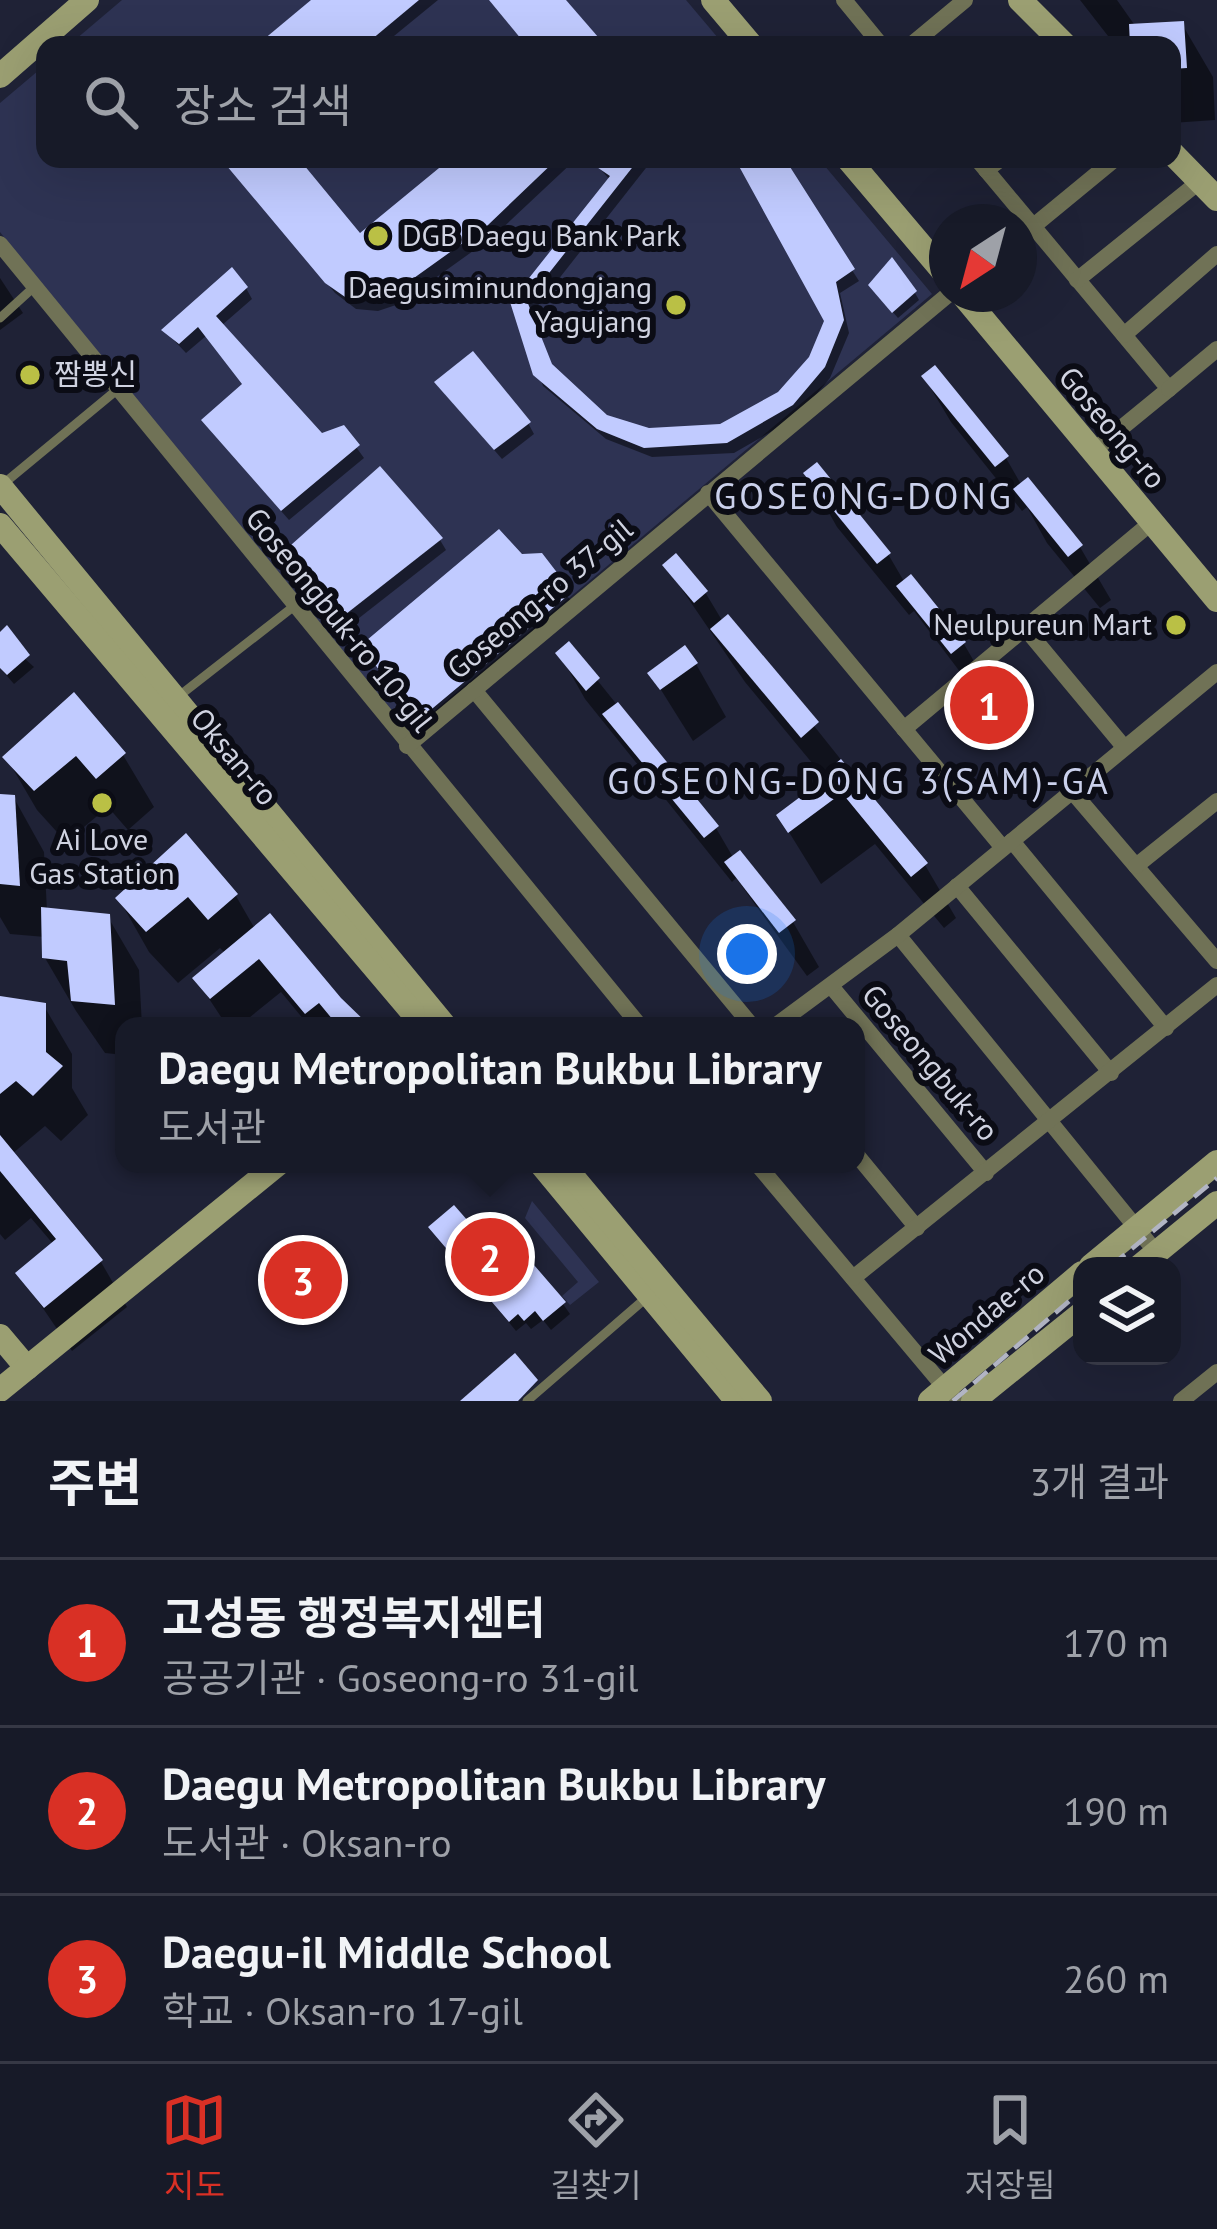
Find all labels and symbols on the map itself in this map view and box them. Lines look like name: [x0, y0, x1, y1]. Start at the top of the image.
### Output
north arrow: [929, 204, 1037, 312]
place label: DGB Daegu Bank Park: [402, 215, 681, 254]
marker: DGB Daegu Bank Park: [365, 223, 391, 249]
place label: Daegusiminundongjang Yagujang: [348, 267, 652, 340]
marker: Daegusiminundongjang Yagujang: [663, 292, 689, 318]
place label: 짬뽕신: [54, 354, 137, 393]
street label: Goseong-ro: [1051, 358, 1176, 496]
marker: 짬뽕신: [17, 362, 43, 388]
district label: GOSEONG-DONG: [714, 472, 1014, 519]
street label: Goseongbuk-ro 10-gil: [238, 499, 443, 739]
street label: Goseong-ro 37-gil: [438, 509, 640, 687]
place label: Neulpureun Mart: [933, 604, 1152, 643]
marker: Neulpureun Mart: [1163, 612, 1189, 638]
pin: 1: [950, 660, 1028, 750]
street label: Oksan-ro: [183, 699, 287, 813]
district label: GOSEONG-DONG 3(SAM)-GA: [607, 757, 1111, 804]
marker: Ai Love Gas Station: [89, 790, 115, 816]
place label: Ai Love Gas Station: [29, 819, 175, 892]
your location: [717, 924, 777, 984]
street label: Goseongbuk-ro: [854, 976, 1008, 1149]
pin: 2: [451, 1212, 529, 1302]
pin: 3: [264, 1235, 342, 1325]
street label: Wondae-ro: [920, 1253, 1052, 1373]

